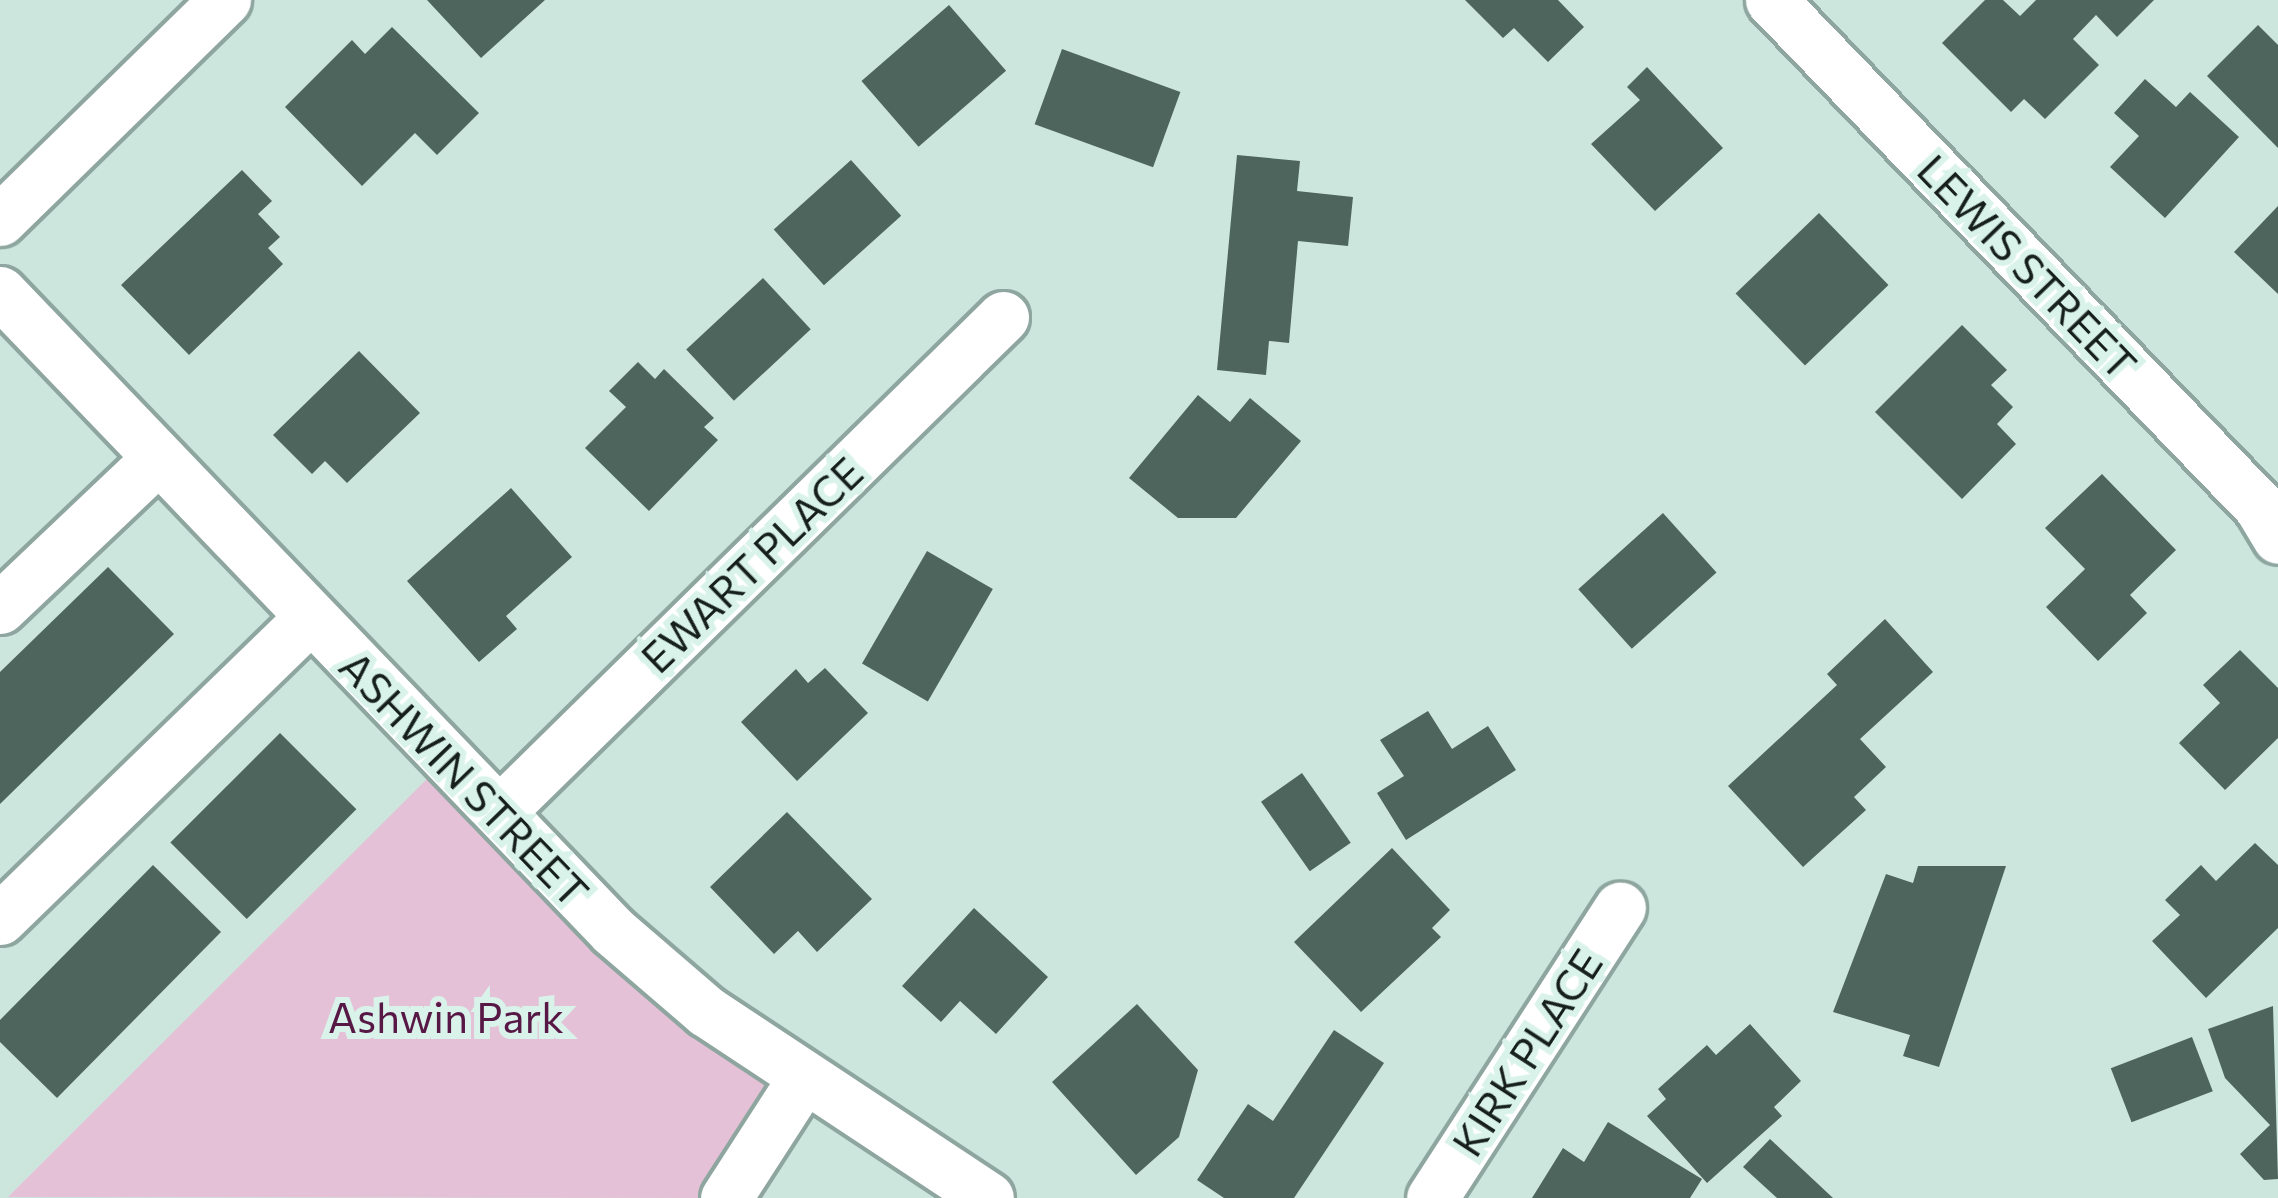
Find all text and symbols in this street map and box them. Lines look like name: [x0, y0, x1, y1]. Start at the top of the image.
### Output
street label: LEWIS STREET: [1908, 143, 2148, 389]
street label: EWART PLACE: [630, 446, 872, 682]
street label: ASHWIN STREET: [330, 640, 600, 916]
street label: KIRK PLACE: [1441, 939, 1611, 1165]
park label: Ashwin Park: [328, 991, 564, 1041]

